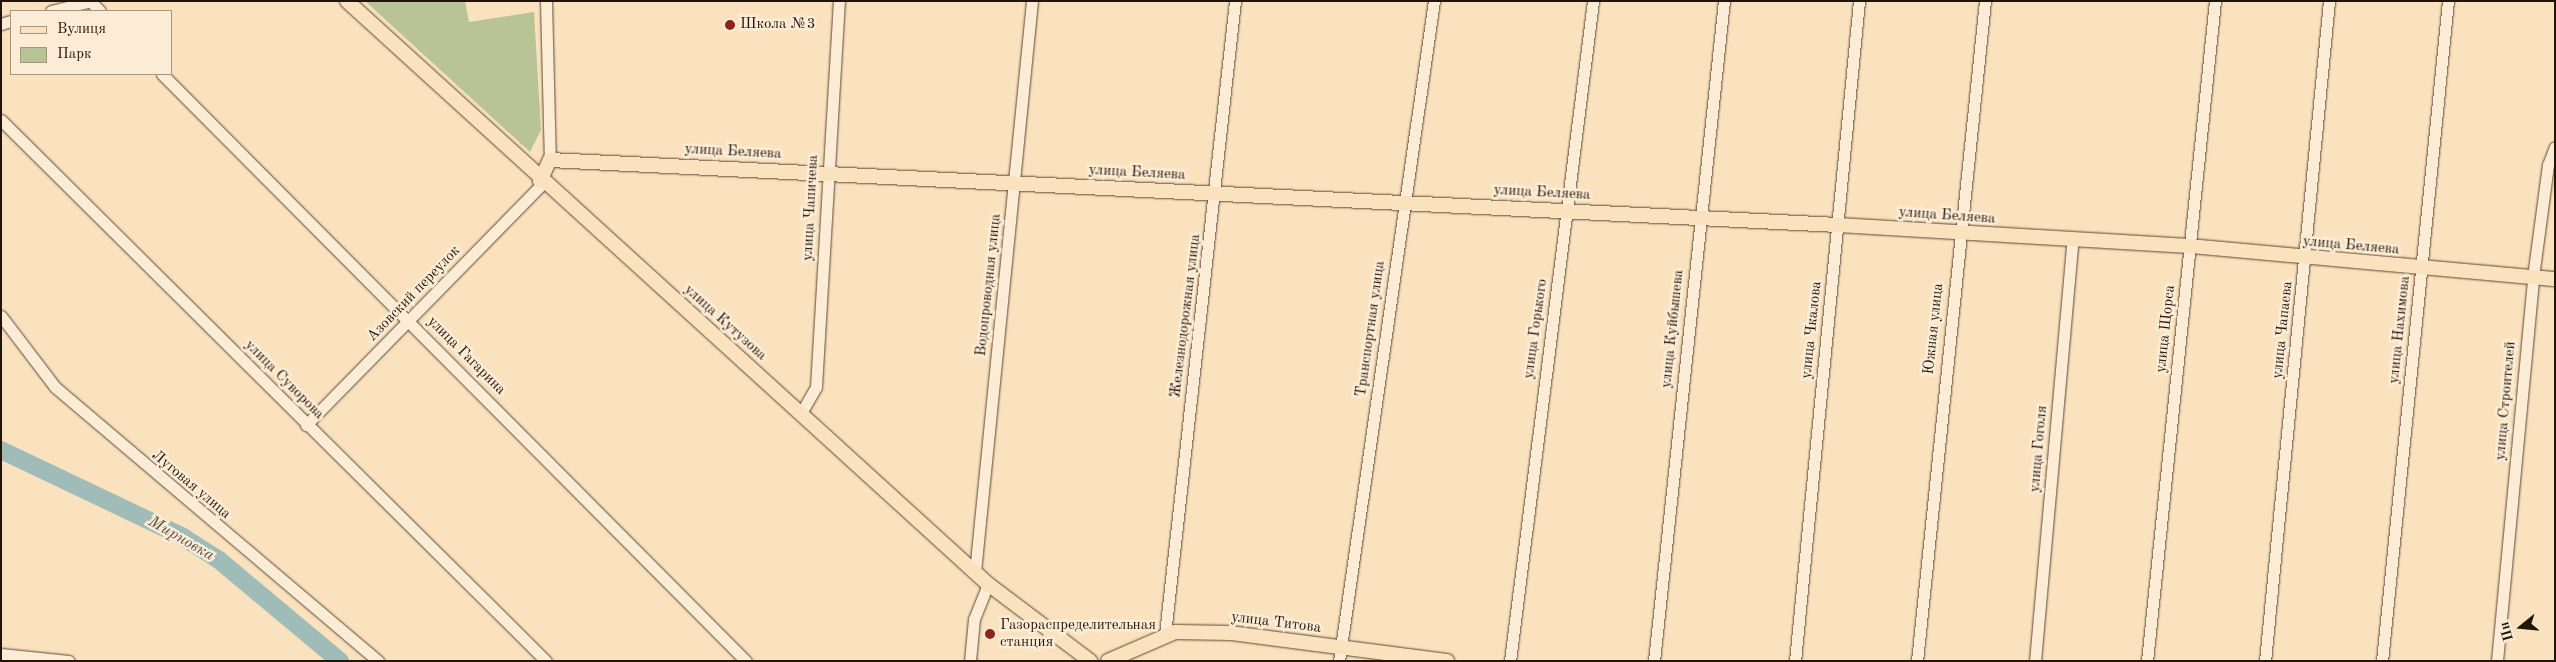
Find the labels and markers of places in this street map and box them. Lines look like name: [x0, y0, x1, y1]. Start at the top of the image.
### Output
place label: Школа №3: [740, 16, 815, 34]
marker: Школа №3: [724, 19, 736, 31]
place label: Газораспределительная станция: [1000, 616, 1156, 651]
marker: Газораспределительная станция: [984, 628, 996, 640]

